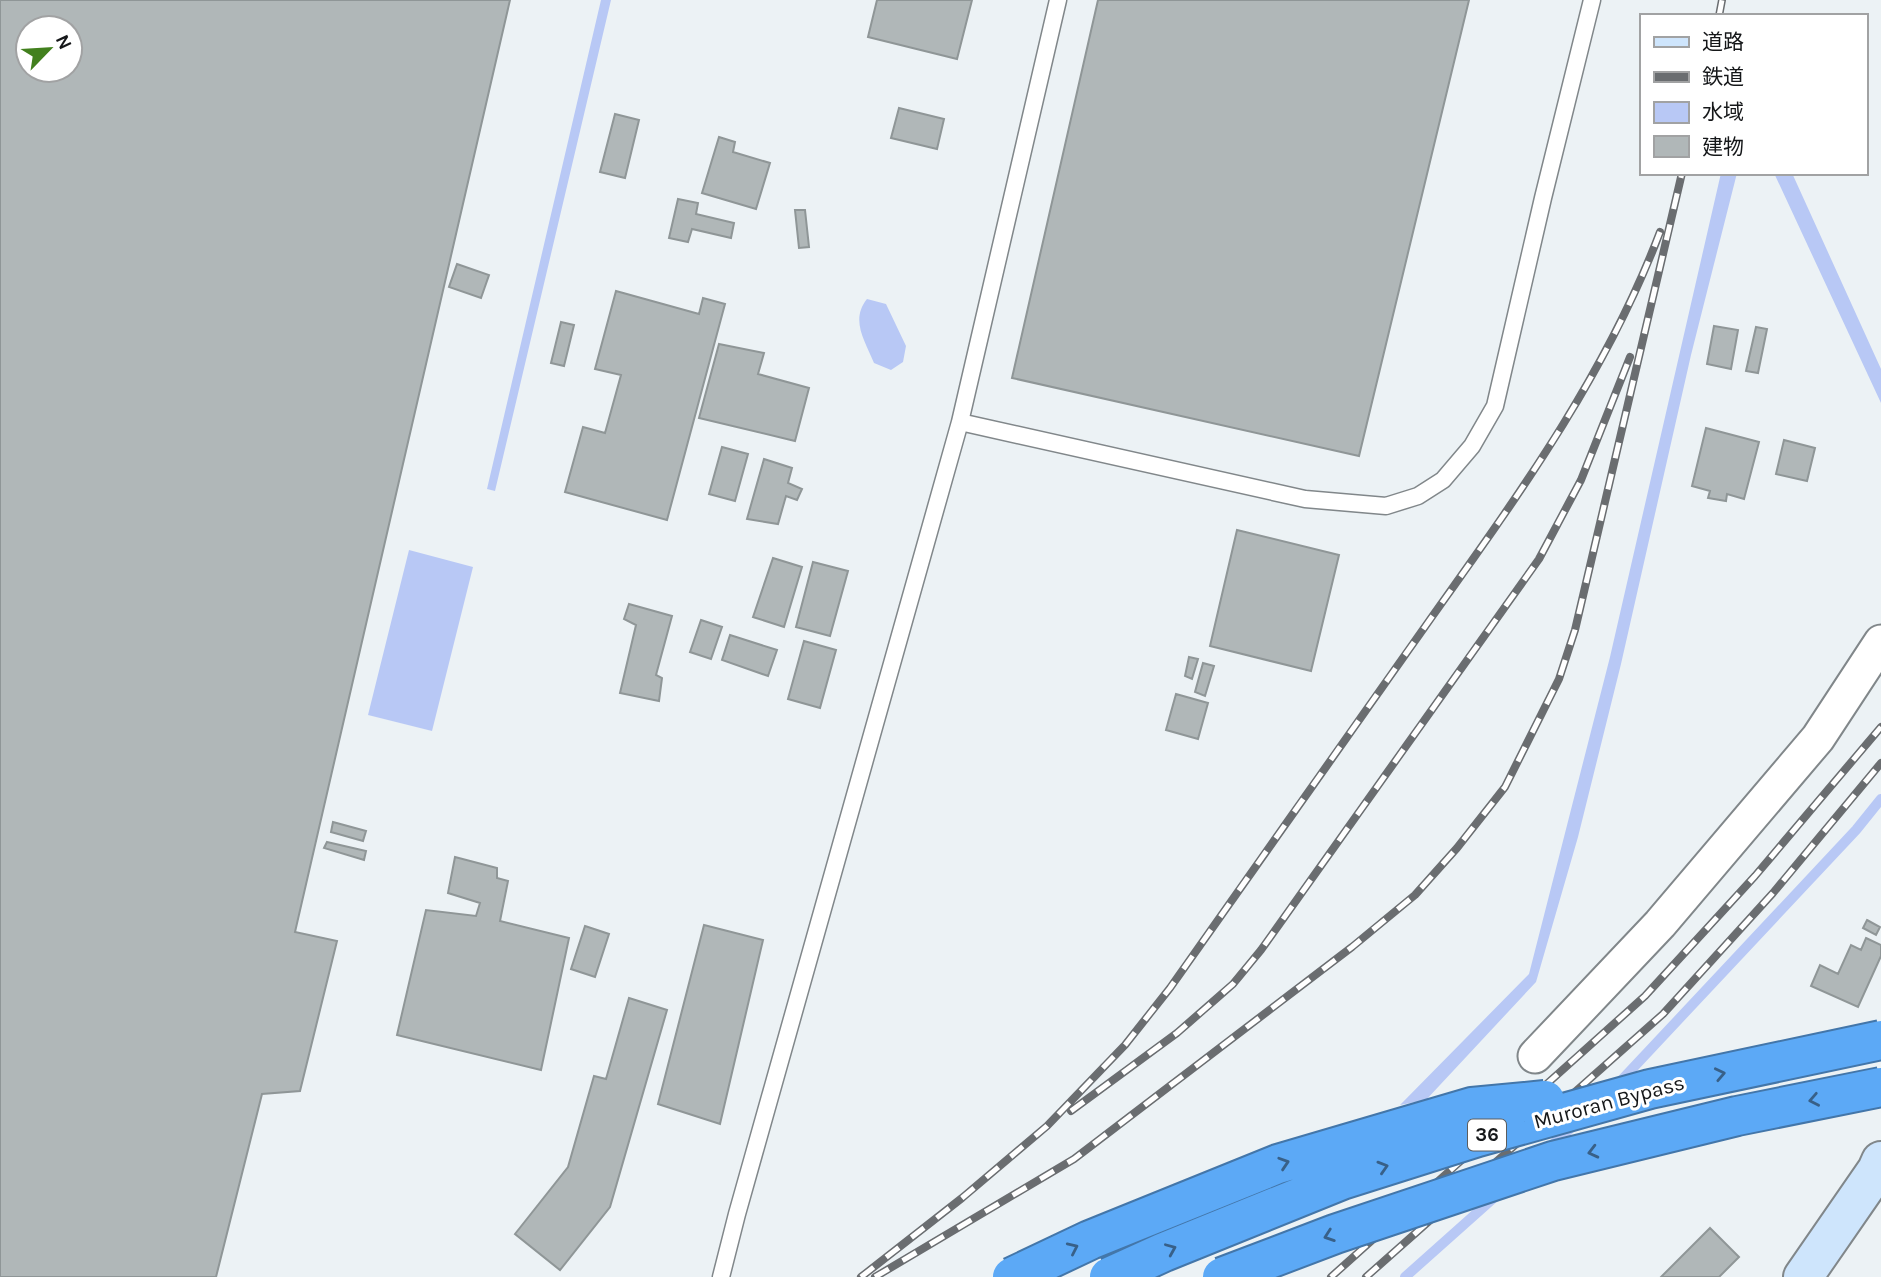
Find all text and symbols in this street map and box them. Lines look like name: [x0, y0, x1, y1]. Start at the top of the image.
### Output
north arrow: [14, 14, 84, 84]
legend: [1640, 14, 1867, 175]
text: 道路: [1702, 30, 1744, 54]
text: N: [51, 31, 76, 53]
text: 鉄道: [1702, 65, 1744, 89]
text: 水域: [1702, 100, 1744, 124]
text: 建物: [1702, 135, 1744, 159]
one-way arrow: [1714, 1067, 1726, 1082]
street label: Muroran Bypass: [1531, 1070, 1687, 1134]
one-way arrow: [1808, 1092, 1820, 1107]
road number: 36: [1468, 1120, 1506, 1150]
one-way arrow: [1587, 1144, 1599, 1158]
one-way arrow: [1278, 1157, 1290, 1171]
one-way arrow: [1377, 1161, 1389, 1176]
one-way arrow: [1324, 1228, 1336, 1242]
one-way arrow: [1066, 1242, 1078, 1256]
one-way arrow: [1164, 1244, 1176, 1258]

